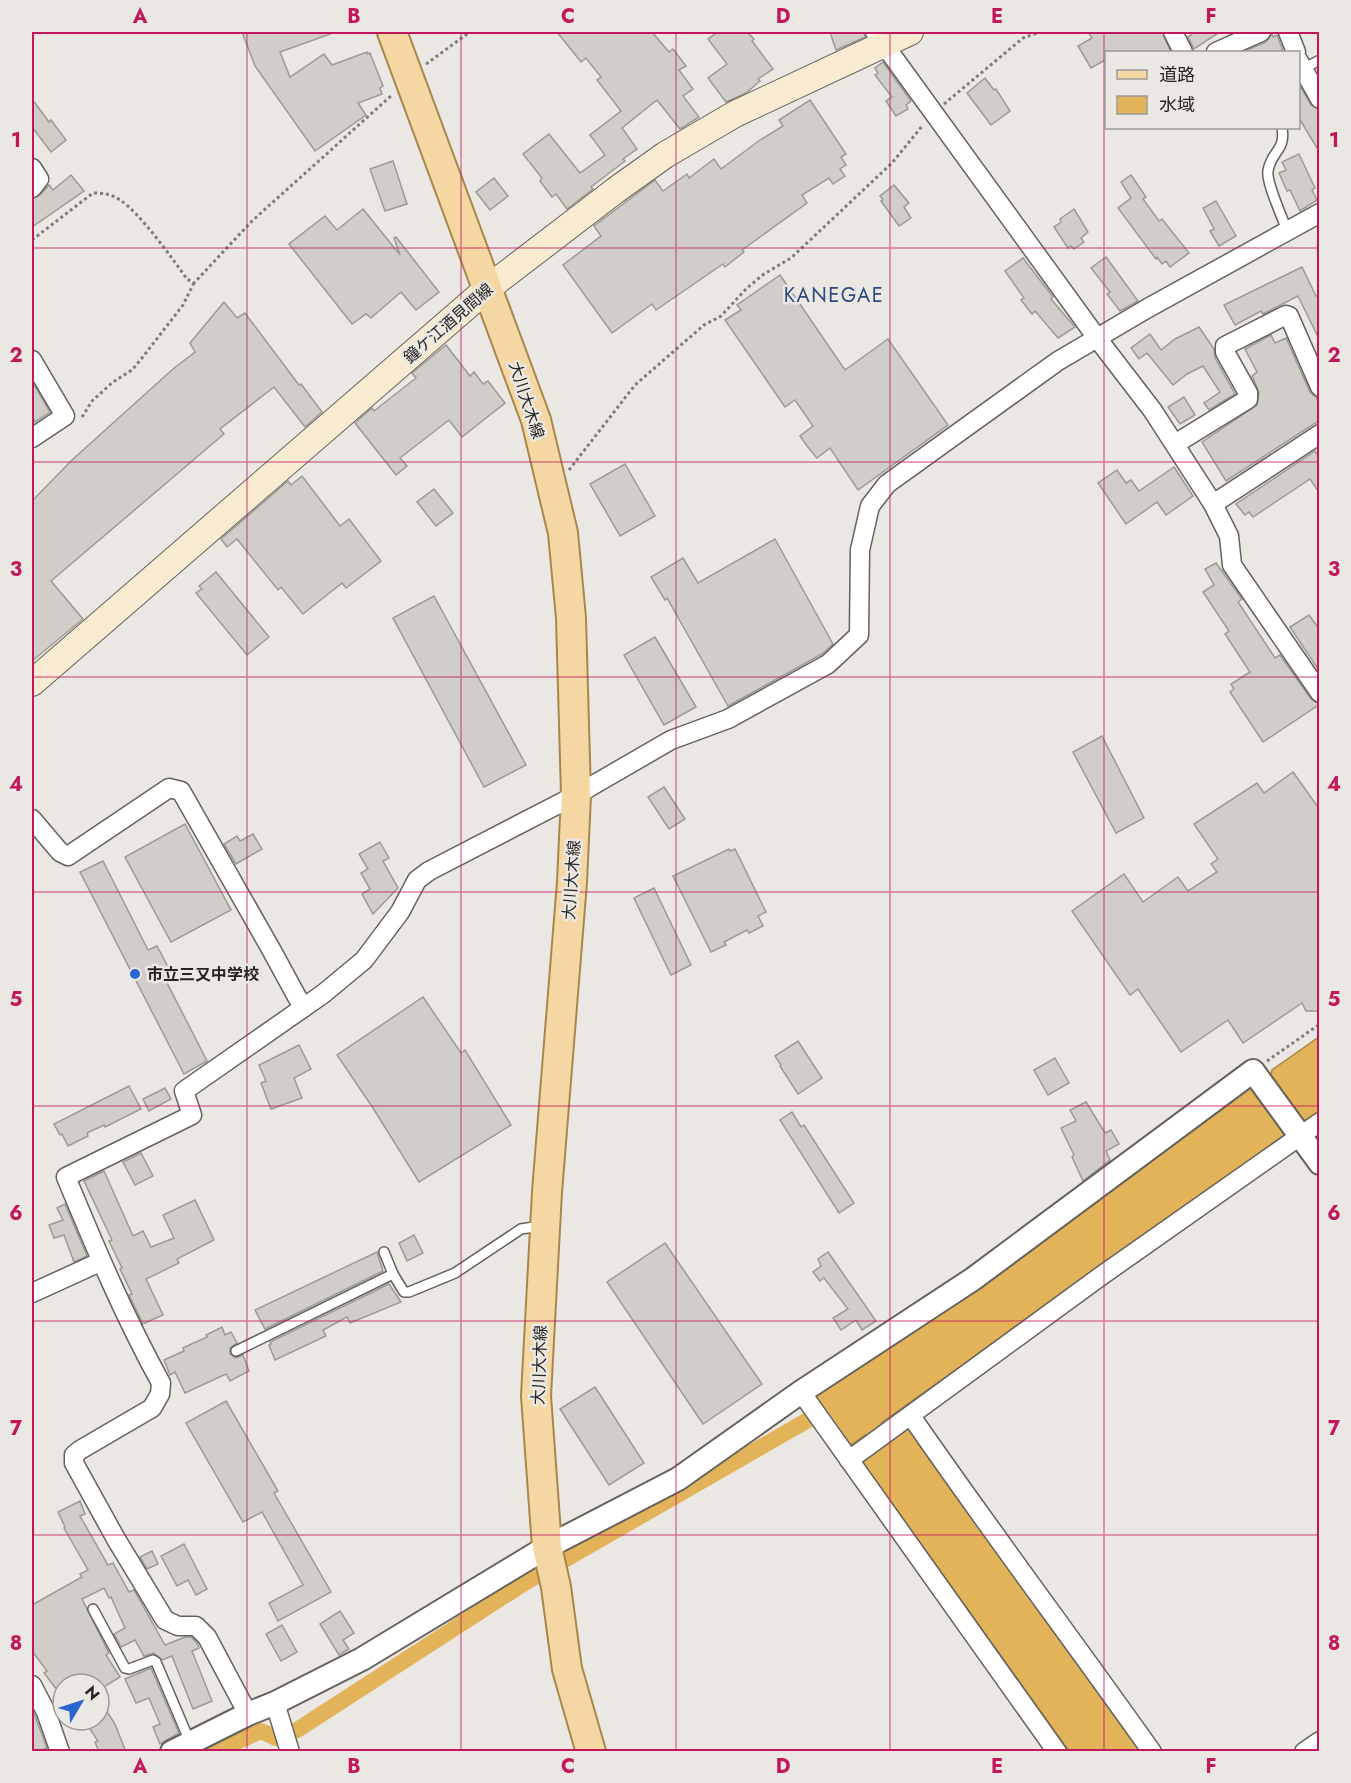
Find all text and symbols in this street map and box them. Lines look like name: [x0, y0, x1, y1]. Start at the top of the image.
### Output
text: A: [132, 2, 148, 31]
text: B: [347, 2, 361, 31]
text: C: [561, 2, 575, 31]
text: D: [776, 2, 790, 31]
text: E: [991, 2, 1003, 31]
text: F: [1205, 2, 1217, 31]
legend: [1105, 51, 1300, 129]
text: 道路: [1159, 62, 1195, 88]
text: 水域: [1159, 92, 1195, 118]
text: 1: [11, 126, 21, 155]
text: 1: [1329, 126, 1339, 155]
street label: 鐘ケ江酒見間線: [399, 278, 498, 369]
district label: KANEGAE: [784, 281, 884, 310]
text: 2: [9, 341, 23, 370]
text: 2: [1327, 341, 1341, 370]
street label: 大川大木線: [503, 359, 550, 442]
text: 3: [10, 555, 22, 584]
text: 3: [1328, 555, 1340, 584]
text: 4: [9, 770, 23, 799]
text: 4: [1327, 770, 1341, 799]
street label: 大川大木線: [557, 839, 586, 921]
place label: 市立三又中学校: [147, 963, 259, 986]
marker: 市立三又中学校: [128, 967, 142, 981]
text: 5: [10, 985, 23, 1014]
text: 5: [1328, 985, 1341, 1014]
text: 6: [9, 1199, 23, 1228]
text: 6: [1327, 1199, 1341, 1228]
street label: 大川大木線: [527, 1325, 552, 1405]
text: 7: [10, 1414, 23, 1443]
text: 7: [1328, 1414, 1341, 1443]
text: 8: [10, 1629, 22, 1658]
text: 8: [1328, 1629, 1340, 1658]
north arrow: [51, 1672, 111, 1732]
text: N: [79, 1681, 105, 1705]
text: A: [132, 1752, 148, 1781]
text: B: [347, 1752, 361, 1781]
text: C: [561, 1752, 575, 1781]
text: D: [776, 1752, 790, 1781]
text: E: [991, 1752, 1003, 1781]
text: F: [1205, 1752, 1217, 1781]

